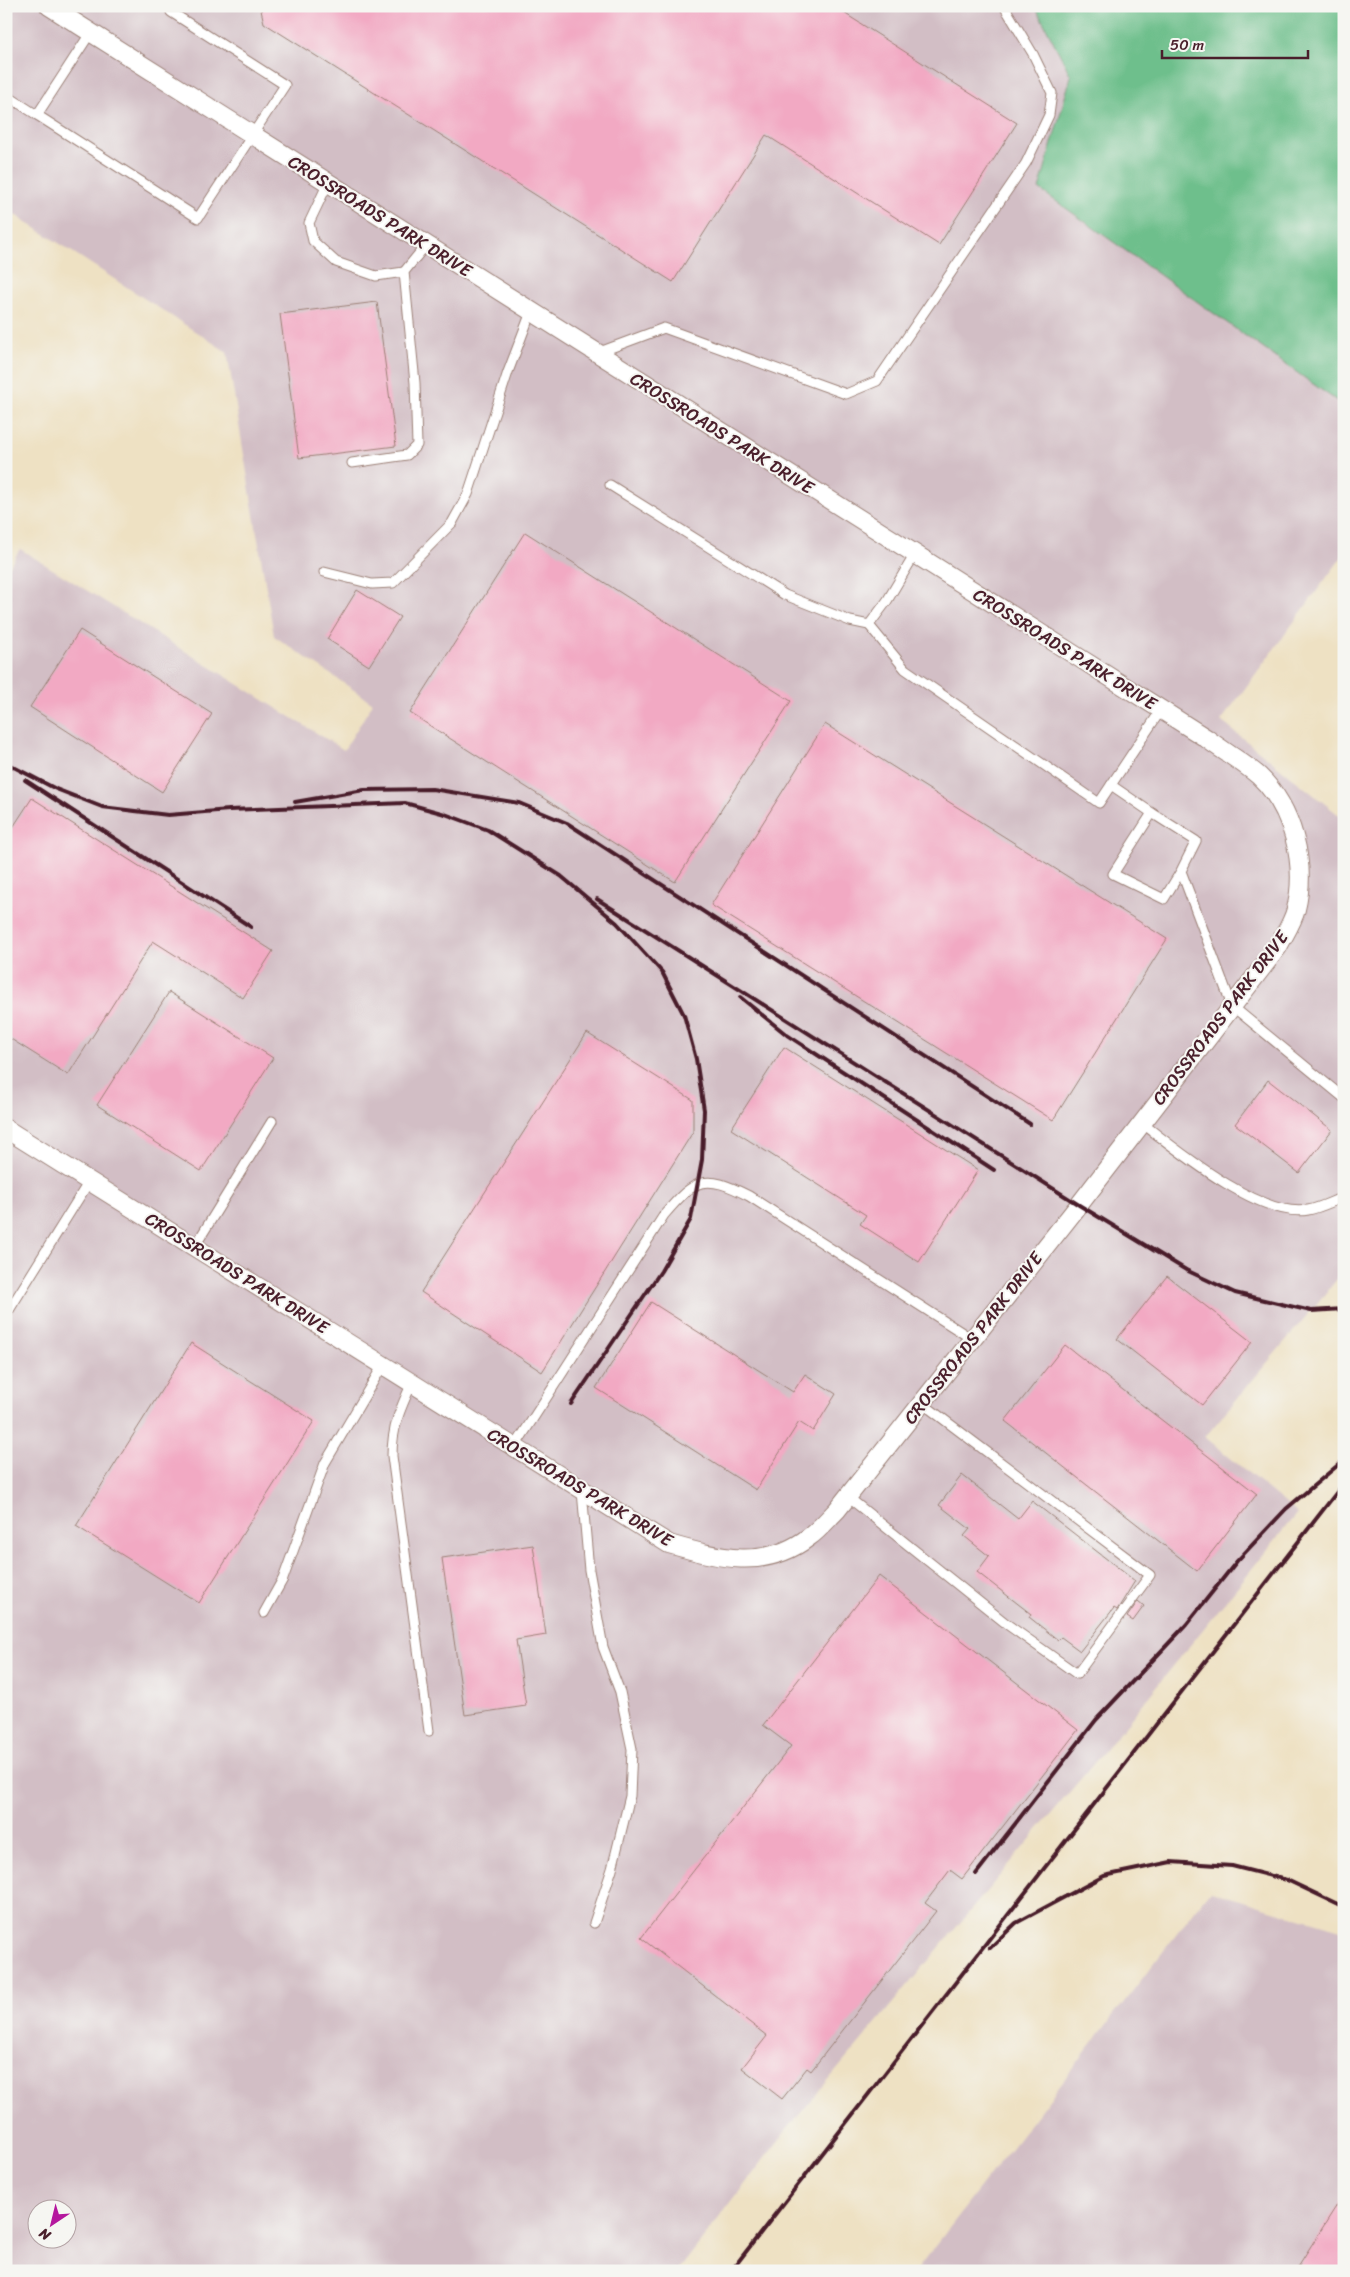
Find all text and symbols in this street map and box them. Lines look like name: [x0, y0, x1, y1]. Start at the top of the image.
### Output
scale bar: [1162, 28, 1309, 60]
text: 50 m: [1170, 32, 1205, 58]
street label: CROSSROADS PARK DRIVE: [282, 146, 479, 286]
street label: CROSSROADS PARK DRIVE: [624, 363, 821, 503]
street label: CROSSROADS PARK DRIVE: [967, 579, 1164, 719]
street label: CROSSROADS PARK DRIVE: [1143, 923, 1297, 1112]
street label: CROSSROADS PARK DRIVE: [139, 1203, 336, 1343]
street label: CROSSROADS PARK DRIVE: [895, 1244, 1052, 1431]
street label: CROSSROADS PARK DRIVE: [481, 1419, 680, 1556]
north arrow: [28, 2200, 78, 2250]
text: N: [33, 2221, 57, 2248]

